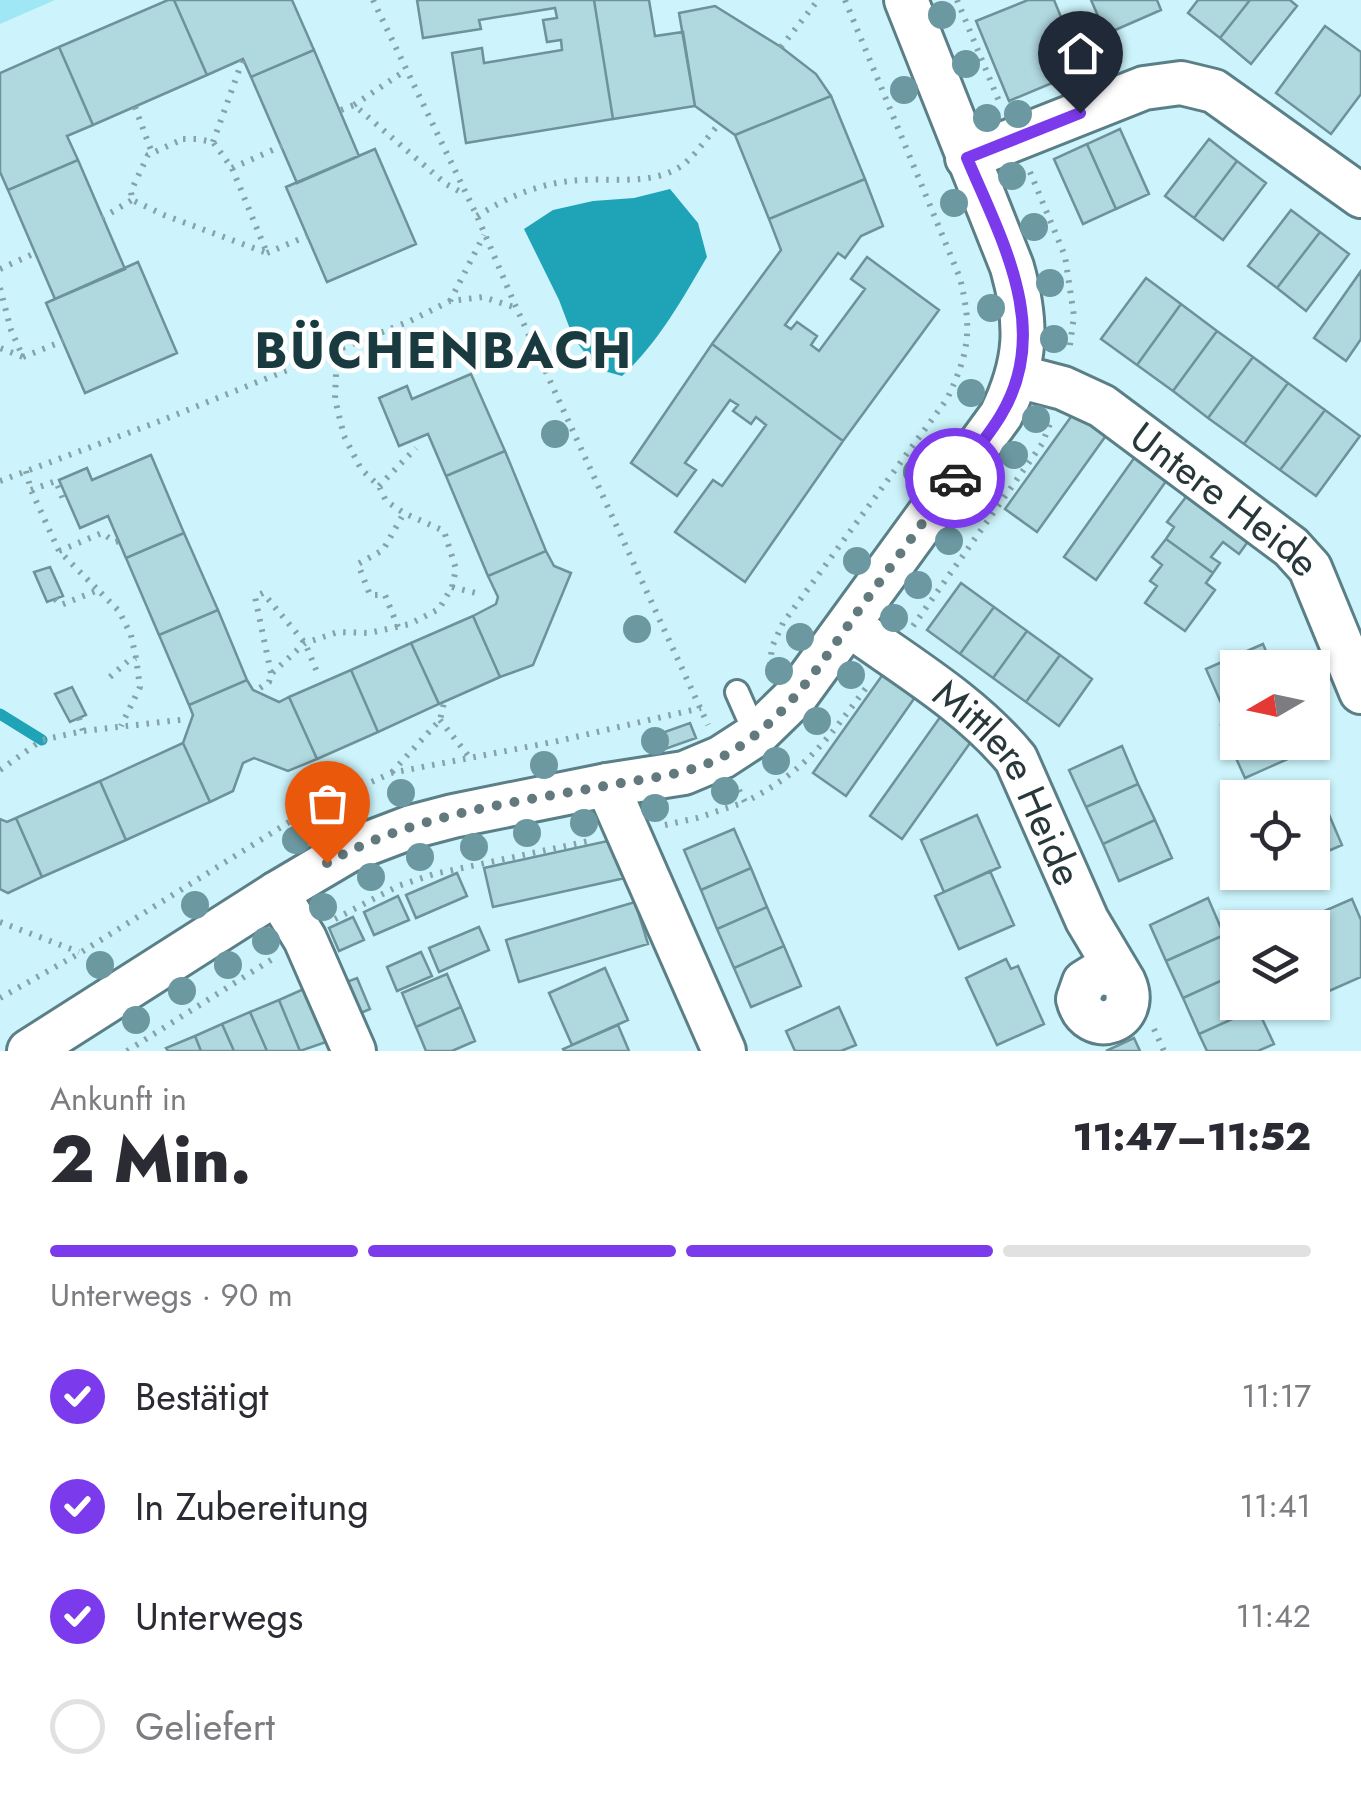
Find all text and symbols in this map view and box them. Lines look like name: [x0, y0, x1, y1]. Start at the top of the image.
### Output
pin: [1038, 11, 1123, 114]
icon: home: [1053, 26, 1108, 81]
district label: BÜCHENBACH: [254, 314, 634, 387]
street label: Untere Heide: [1118, 408, 1333, 590]
courier: [905, 428, 1005, 528]
icon: car: [928, 451, 983, 506]
north arrow: [1220, 650, 1330, 760]
map controls: [1220, 650, 1330, 1020]
street label: Mittlere Heide: [921, 665, 1097, 895]
pin: [285, 761, 370, 864]
icon: bag: [300, 776, 355, 831]
button: locate: [1220, 780, 1330, 890]
button: layers: [1220, 910, 1330, 1020]
text: Ankunft in: [50, 1076, 187, 1122]
text: 11:47–11:52: [1073, 1109, 1311, 1164]
text: 2 Min.: [50, 1112, 251, 1206]
text: Unterwegs · 90 m: [50, 1272, 293, 1318]
icon: check: [50, 1369, 105, 1424]
text: Bestätigt: [135, 1369, 268, 1424]
text: 11:17: [1241, 1373, 1311, 1419]
icon: check: [50, 1479, 105, 1534]
text: In Zubereitung: [135, 1479, 369, 1534]
text: 11:41: [1240, 1483, 1311, 1529]
icon: check: [50, 1589, 105, 1644]
text: Unterwegs: [135, 1589, 303, 1644]
text: 11:42: [1236, 1593, 1311, 1639]
text: Geliefert: [135, 1699, 275, 1754]

